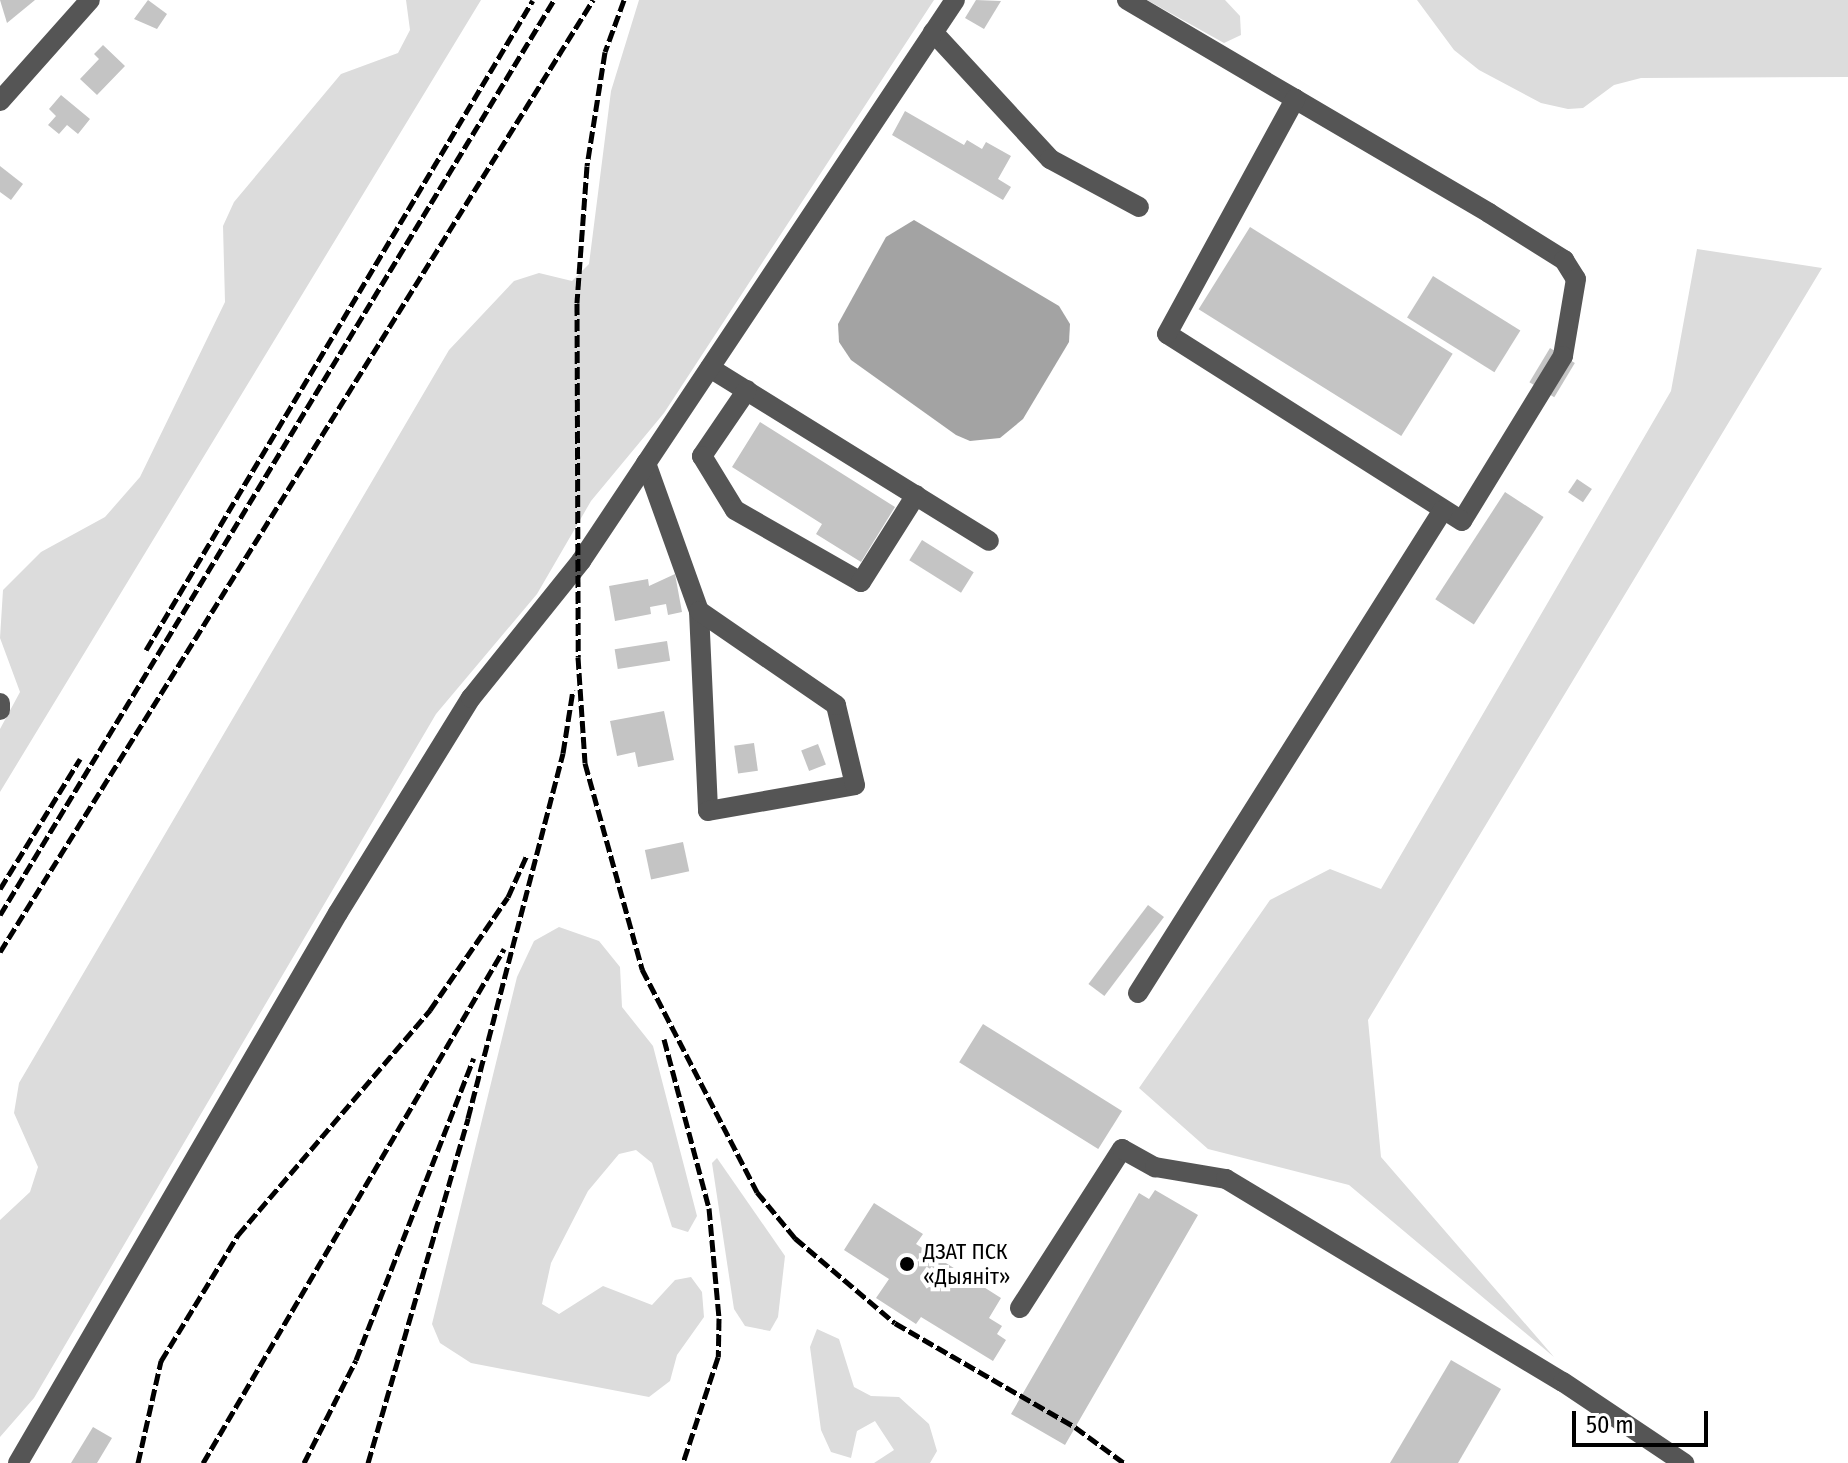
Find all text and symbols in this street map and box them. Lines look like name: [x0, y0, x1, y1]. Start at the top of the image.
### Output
place label: ДЗАТ ПСК «Дыяніт»: [923, 1238, 1011, 1290]
marker: ДЗАТ ПСК «Дыяніт»: [898, 1255, 916, 1273]
scale bar: [1576, 1395, 1712, 1445]
text: 50 m: [1586, 1411, 1634, 1439]

